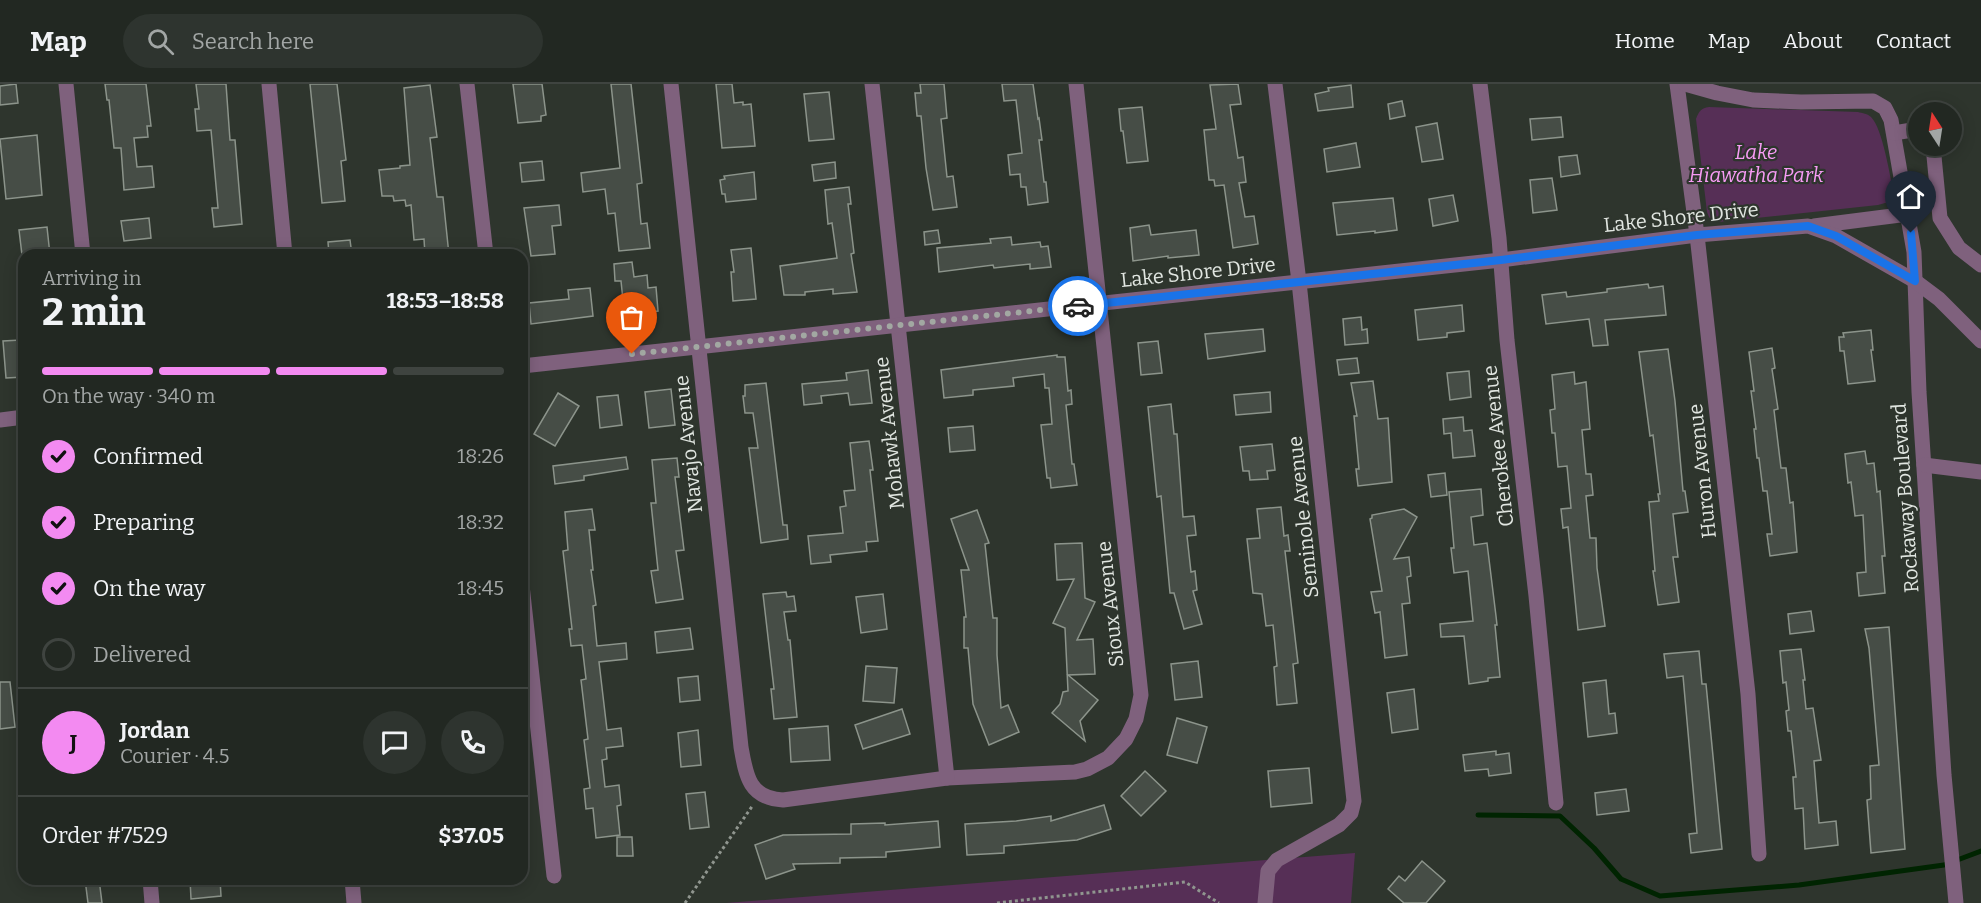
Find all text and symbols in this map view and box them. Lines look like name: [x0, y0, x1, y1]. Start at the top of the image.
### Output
search box: [123, 14, 543, 68]
text: Map: [30, 25, 87, 58]
icon: search: [144, 25, 177, 58]
text: Search here: [192, 28, 314, 55]
text: Home: [1615, 28, 1675, 54]
text: Map: [1708, 28, 1750, 54]
text: About: [1783, 28, 1843, 54]
text: Contact: [1876, 28, 1951, 54]
north arrow: [1908, 102, 1962, 156]
map controls: [1908, 102, 1962, 156]
park label: Lake Hiawatha Park: [1688, 140, 1824, 187]
pin: [1885, 171, 1936, 233]
icon: home: [1894, 180, 1927, 213]
street label: Lake Shore Drive: [1602, 197, 1760, 237]
street label: Lake Shore Drive: [1119, 252, 1277, 292]
text: Arriving in: [42, 266, 141, 290]
courier: [1048, 276, 1108, 336]
text: 18:53–18:58: [387, 287, 504, 314]
text: 2 min: [42, 289, 146, 335]
icon: car: [1062, 290, 1095, 323]
pin: [606, 292, 657, 354]
icon: bag: [615, 301, 648, 334]
street label: Mohawk Avenue: [869, 356, 909, 510]
street label: Cherokee Avenue: [1478, 364, 1518, 528]
street label: Navajo Avenue: [669, 374, 708, 514]
text: On the way · 340 m: [42, 384, 215, 408]
street label: Rockaway Boulevard: [1886, 402, 1924, 594]
street label: Huron Avenue: [1683, 403, 1721, 539]
street label: Seminole Avenue: [1283, 435, 1323, 599]
icon: check: [42, 440, 75, 473]
text: Confirmed: [93, 443, 203, 470]
text: 18:26: [457, 444, 504, 468]
icon: check: [42, 506, 75, 539]
text: Preparing: [93, 509, 195, 536]
text: 18:32: [457, 510, 504, 534]
street label: Sioux Avenue: [1091, 540, 1129, 668]
icon: check: [42, 572, 75, 605]
text: On the way: [93, 575, 205, 602]
text: 18:45: [457, 576, 504, 600]
text: Delivered: [93, 641, 191, 668]
button: chat: [363, 711, 426, 774]
button: phone: [441, 711, 504, 774]
text: Jordan: [120, 717, 190, 744]
text: J: [70, 729, 77, 756]
text: Courier · 4.5: [120, 744, 229, 768]
text: Order #7529: [42, 822, 168, 849]
text: $37.05: [438, 822, 504, 849]

